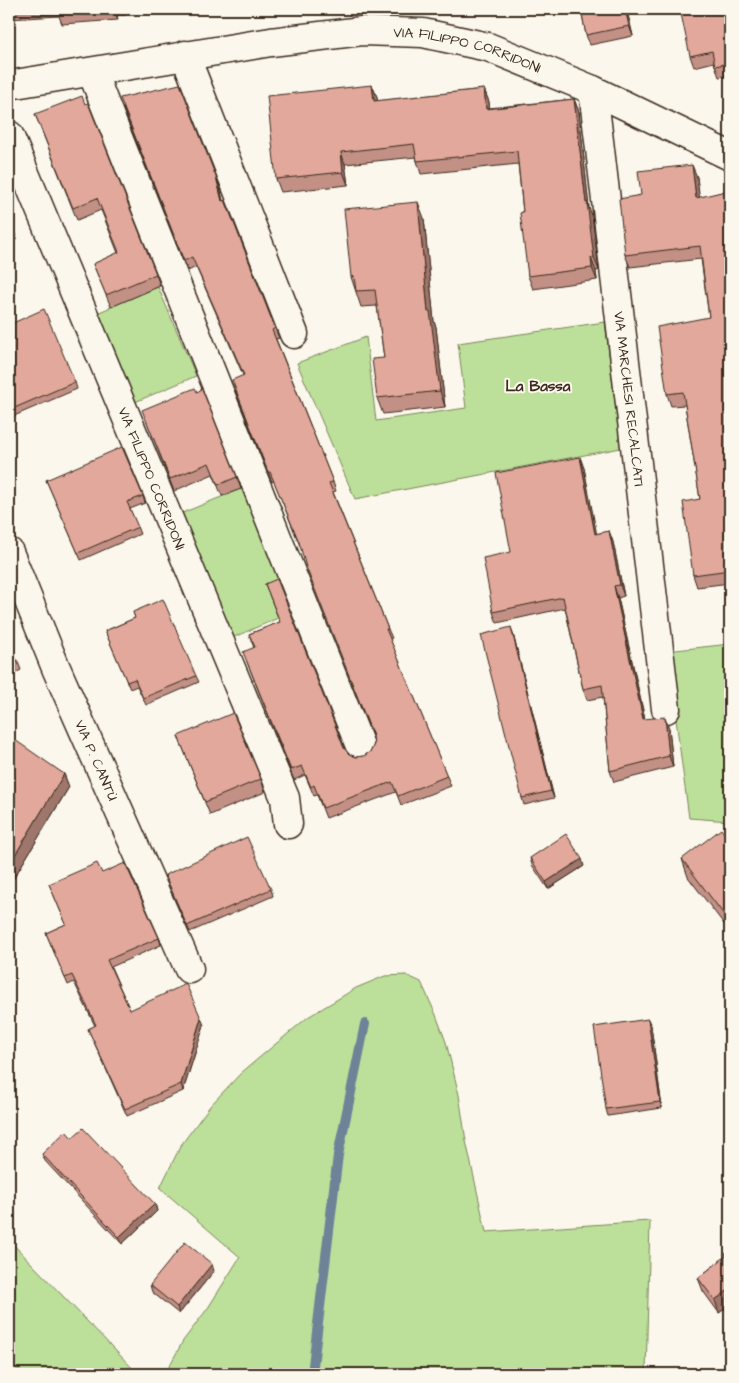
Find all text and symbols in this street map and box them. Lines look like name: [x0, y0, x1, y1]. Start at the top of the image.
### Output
street label: VIA FILIPPO CORRIDONI: [393, 23, 544, 79]
street label: VIA MARCHESI RECALCATI: [608, 310, 649, 488]
district label: La Bassa: [505, 376, 571, 397]
street label: VIA FILIPPO CORRIDONI: [112, 404, 190, 553]
street label: VIA P. CANTÙ: [69, 717, 122, 804]

